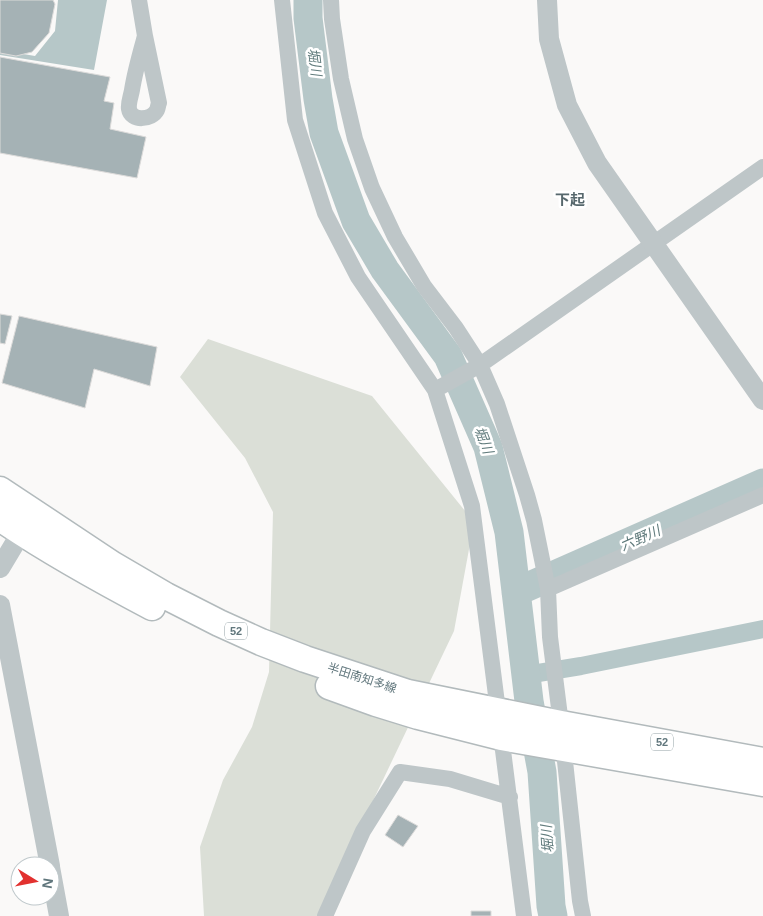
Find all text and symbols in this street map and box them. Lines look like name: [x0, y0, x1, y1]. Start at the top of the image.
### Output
water label: 堀川: [305, 47, 325, 79]
district label: 下起: [555, 191, 585, 208]
water label: 堀川: [472, 424, 497, 458]
water label: 六野川: [618, 521, 664, 554]
road number: 52: [225, 622, 247, 640]
street label: 半田南知多線: [326, 660, 398, 696]
road number: 52: [651, 734, 673, 750]
water label: 堀川: [538, 822, 556, 854]
north arrow: [10, 856, 60, 906]
text: N: [39, 877, 57, 890]

